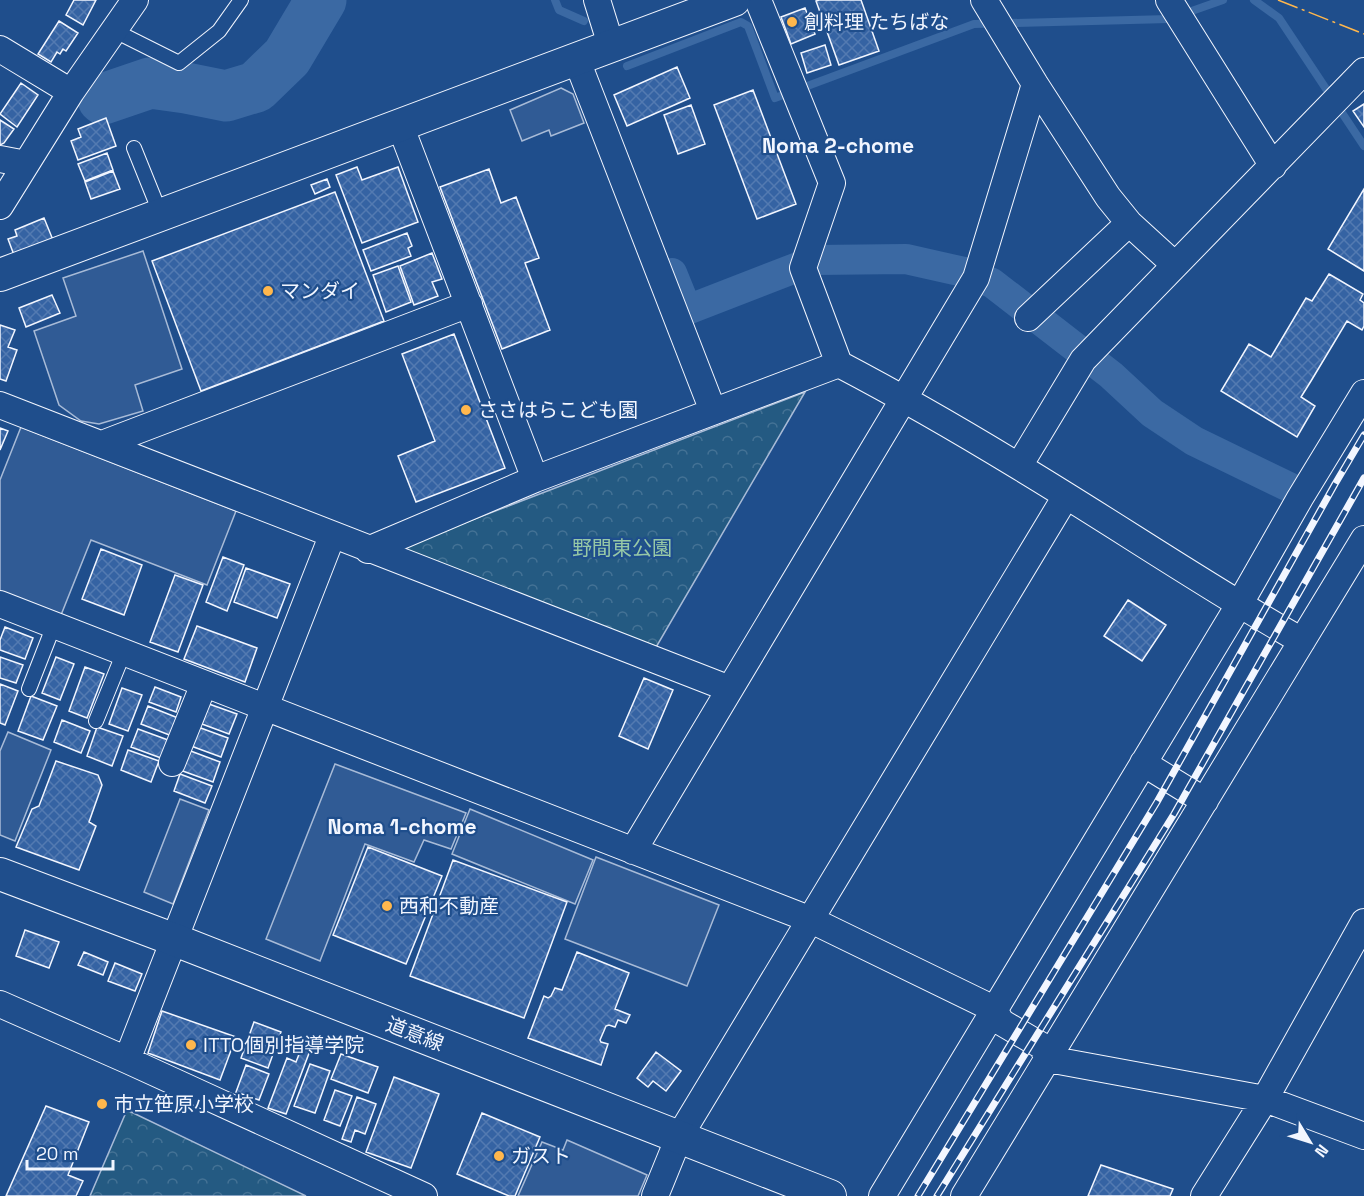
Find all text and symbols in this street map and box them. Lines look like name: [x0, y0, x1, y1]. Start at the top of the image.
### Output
place label: 創料理 たちばな: [804, 9, 949, 35]
marker: 創料理 たちばな: [785, 15, 799, 29]
district label: Noma 2-chome: [762, 132, 914, 159]
place label: マンダイ: [280, 278, 360, 304]
marker: マンダイ: [261, 284, 275, 298]
place label: ささはらこども園: [478, 397, 638, 423]
marker: ささはらこども園: [459, 403, 473, 417]
park label: 野間東公園: [572, 535, 672, 561]
district label: Noma 1-chome: [327, 813, 477, 840]
place label: 西和不動産: [399, 893, 499, 919]
marker: 西和不動産: [380, 899, 394, 913]
street label: 道意線: [382, 1011, 448, 1057]
place label: ITTO個別指導学院: [203, 1032, 364, 1058]
marker: ITTO個別指導学院: [184, 1038, 198, 1052]
place label: 市立笹原小学校: [114, 1091, 254, 1117]
marker: 市立笹原小学校: [95, 1097, 109, 1111]
north arrow: [1280, 1112, 1340, 1172]
scale bar: [27, 1133, 112, 1171]
text: N: [1310, 1140, 1333, 1162]
text: 20 m: [36, 1142, 79, 1165]
place label: ガスト: [511, 1143, 571, 1169]
marker: ガスト: [492, 1149, 506, 1163]

